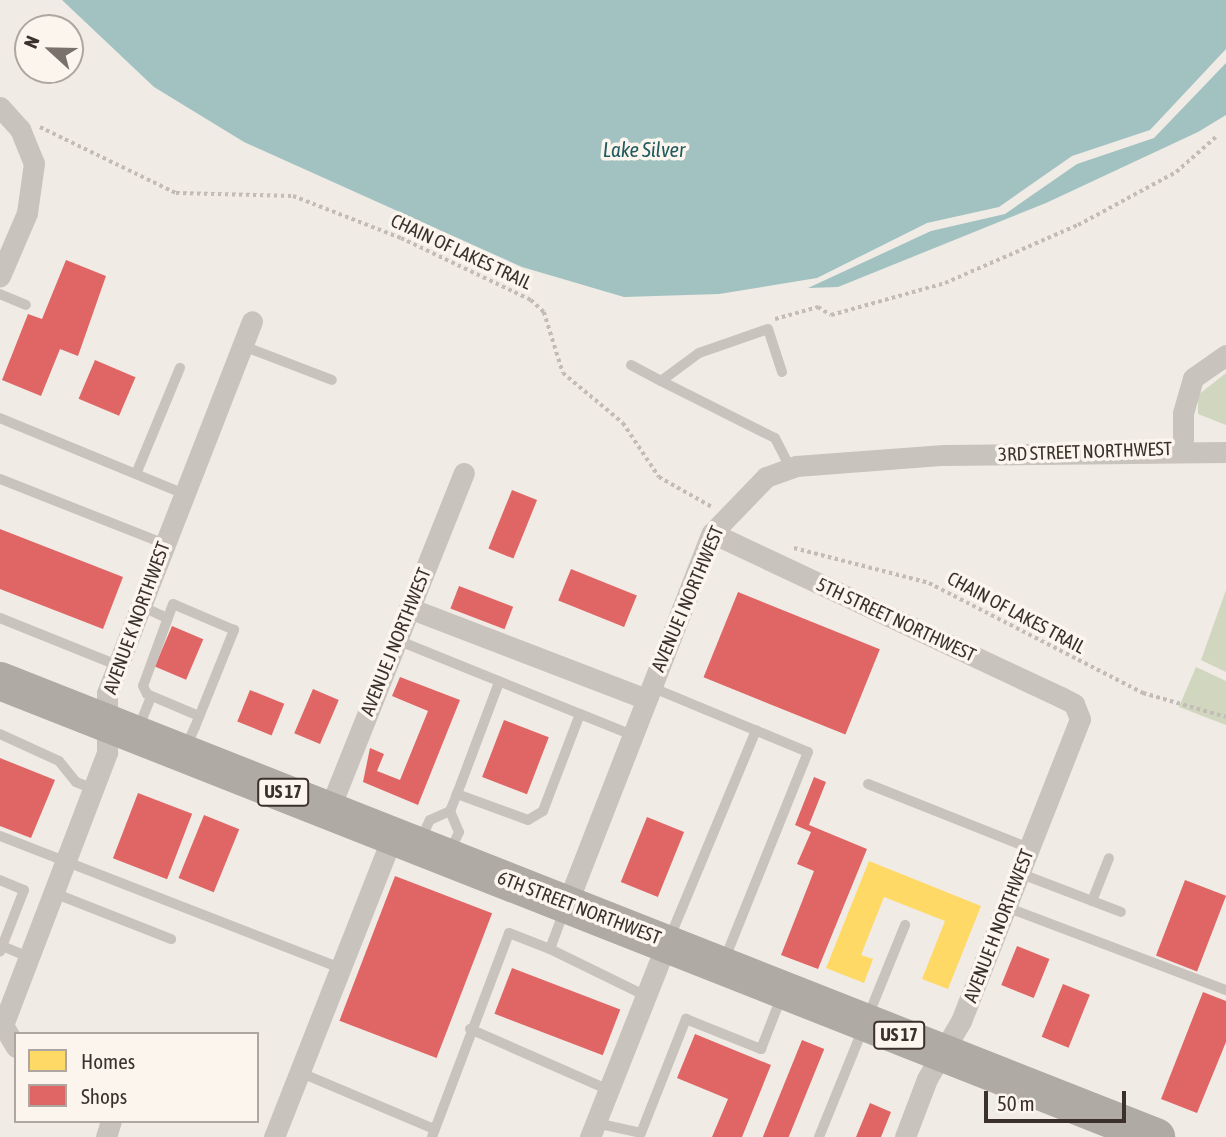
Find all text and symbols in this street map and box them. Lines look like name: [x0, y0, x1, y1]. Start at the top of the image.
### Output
north arrow: [14, 14, 84, 84]
text: N: [19, 33, 44, 51]
water label: Lake Silver: [603, 136, 685, 162]
street label: CHAIN OF LAKES TRAIL: [387, 209, 535, 295]
street label: 3RD STREET NORTHWEST: [998, 438, 1172, 466]
street label: AVENUE I NORTHWEST: [647, 523, 729, 675]
street label: AVENUE K NORTHWEST: [99, 539, 175, 697]
street label: AVENUE J NORTHWEST: [356, 565, 436, 719]
street label: CHAIN OF LAKES TRAIL: [943, 567, 1089, 659]
street label: 5TH STREET NORTHWEST: [813, 573, 979, 667]
road number: US 17: [257, 778, 309, 806]
street label: AVENUE H NORTHWEST: [959, 846, 1039, 1006]
street label: 6TH STREET NORTHWEST: [494, 866, 664, 950]
road number: US 17: [873, 1020, 925, 1050]
legend: [14, 1032, 259, 1123]
text: Homes: [81, 1049, 135, 1073]
scale bar: [988, 1078, 1130, 1122]
text: Shops: [81, 1084, 127, 1108]
text: 50 m: [997, 1091, 1035, 1115]

